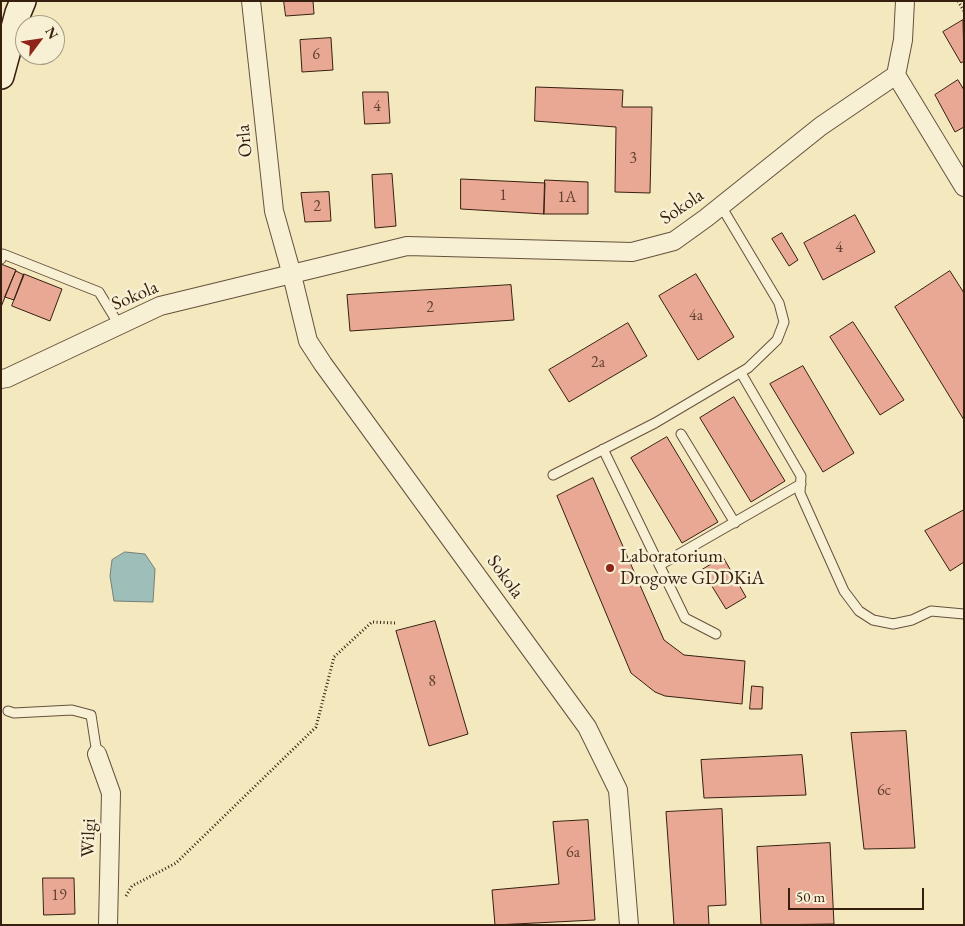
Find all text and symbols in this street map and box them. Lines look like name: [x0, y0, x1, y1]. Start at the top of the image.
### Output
north arrow: [15, 15, 65, 65]
text: N: [41, 23, 63, 42]
house number: 6: [312, 45, 320, 65]
house number: 4: [373, 97, 381, 117]
street label: Orla: [232, 123, 258, 159]
house number: 3: [629, 149, 637, 169]
street label: Sokola: [656, 184, 708, 230]
house number: 1: [499, 186, 507, 206]
house number: 1A: [558, 188, 576, 208]
house number: 2: [313, 197, 321, 217]
house number: 4: [835, 238, 843, 258]
street label: Sokola: [108, 276, 162, 316]
house number: 2: [426, 298, 434, 318]
house number: 4a: [689, 306, 703, 326]
house number: 2a: [591, 353, 605, 373]
place label: Laboratorium Drogowe GDDKiA: [620, 546, 764, 590]
street label: Sokola: [482, 551, 528, 603]
marker: Laboratorium Drogowe GDDKiA: [604, 562, 616, 574]
house number: 8: [428, 672, 436, 692]
house number: 6c: [877, 781, 891, 801]
street label: Wilgi: [77, 818, 101, 858]
house number: 6a: [566, 843, 580, 863]
scale bar: [790, 878, 926, 910]
house number: 19: [51, 886, 67, 906]
text: 50 m: [796, 887, 825, 906]

